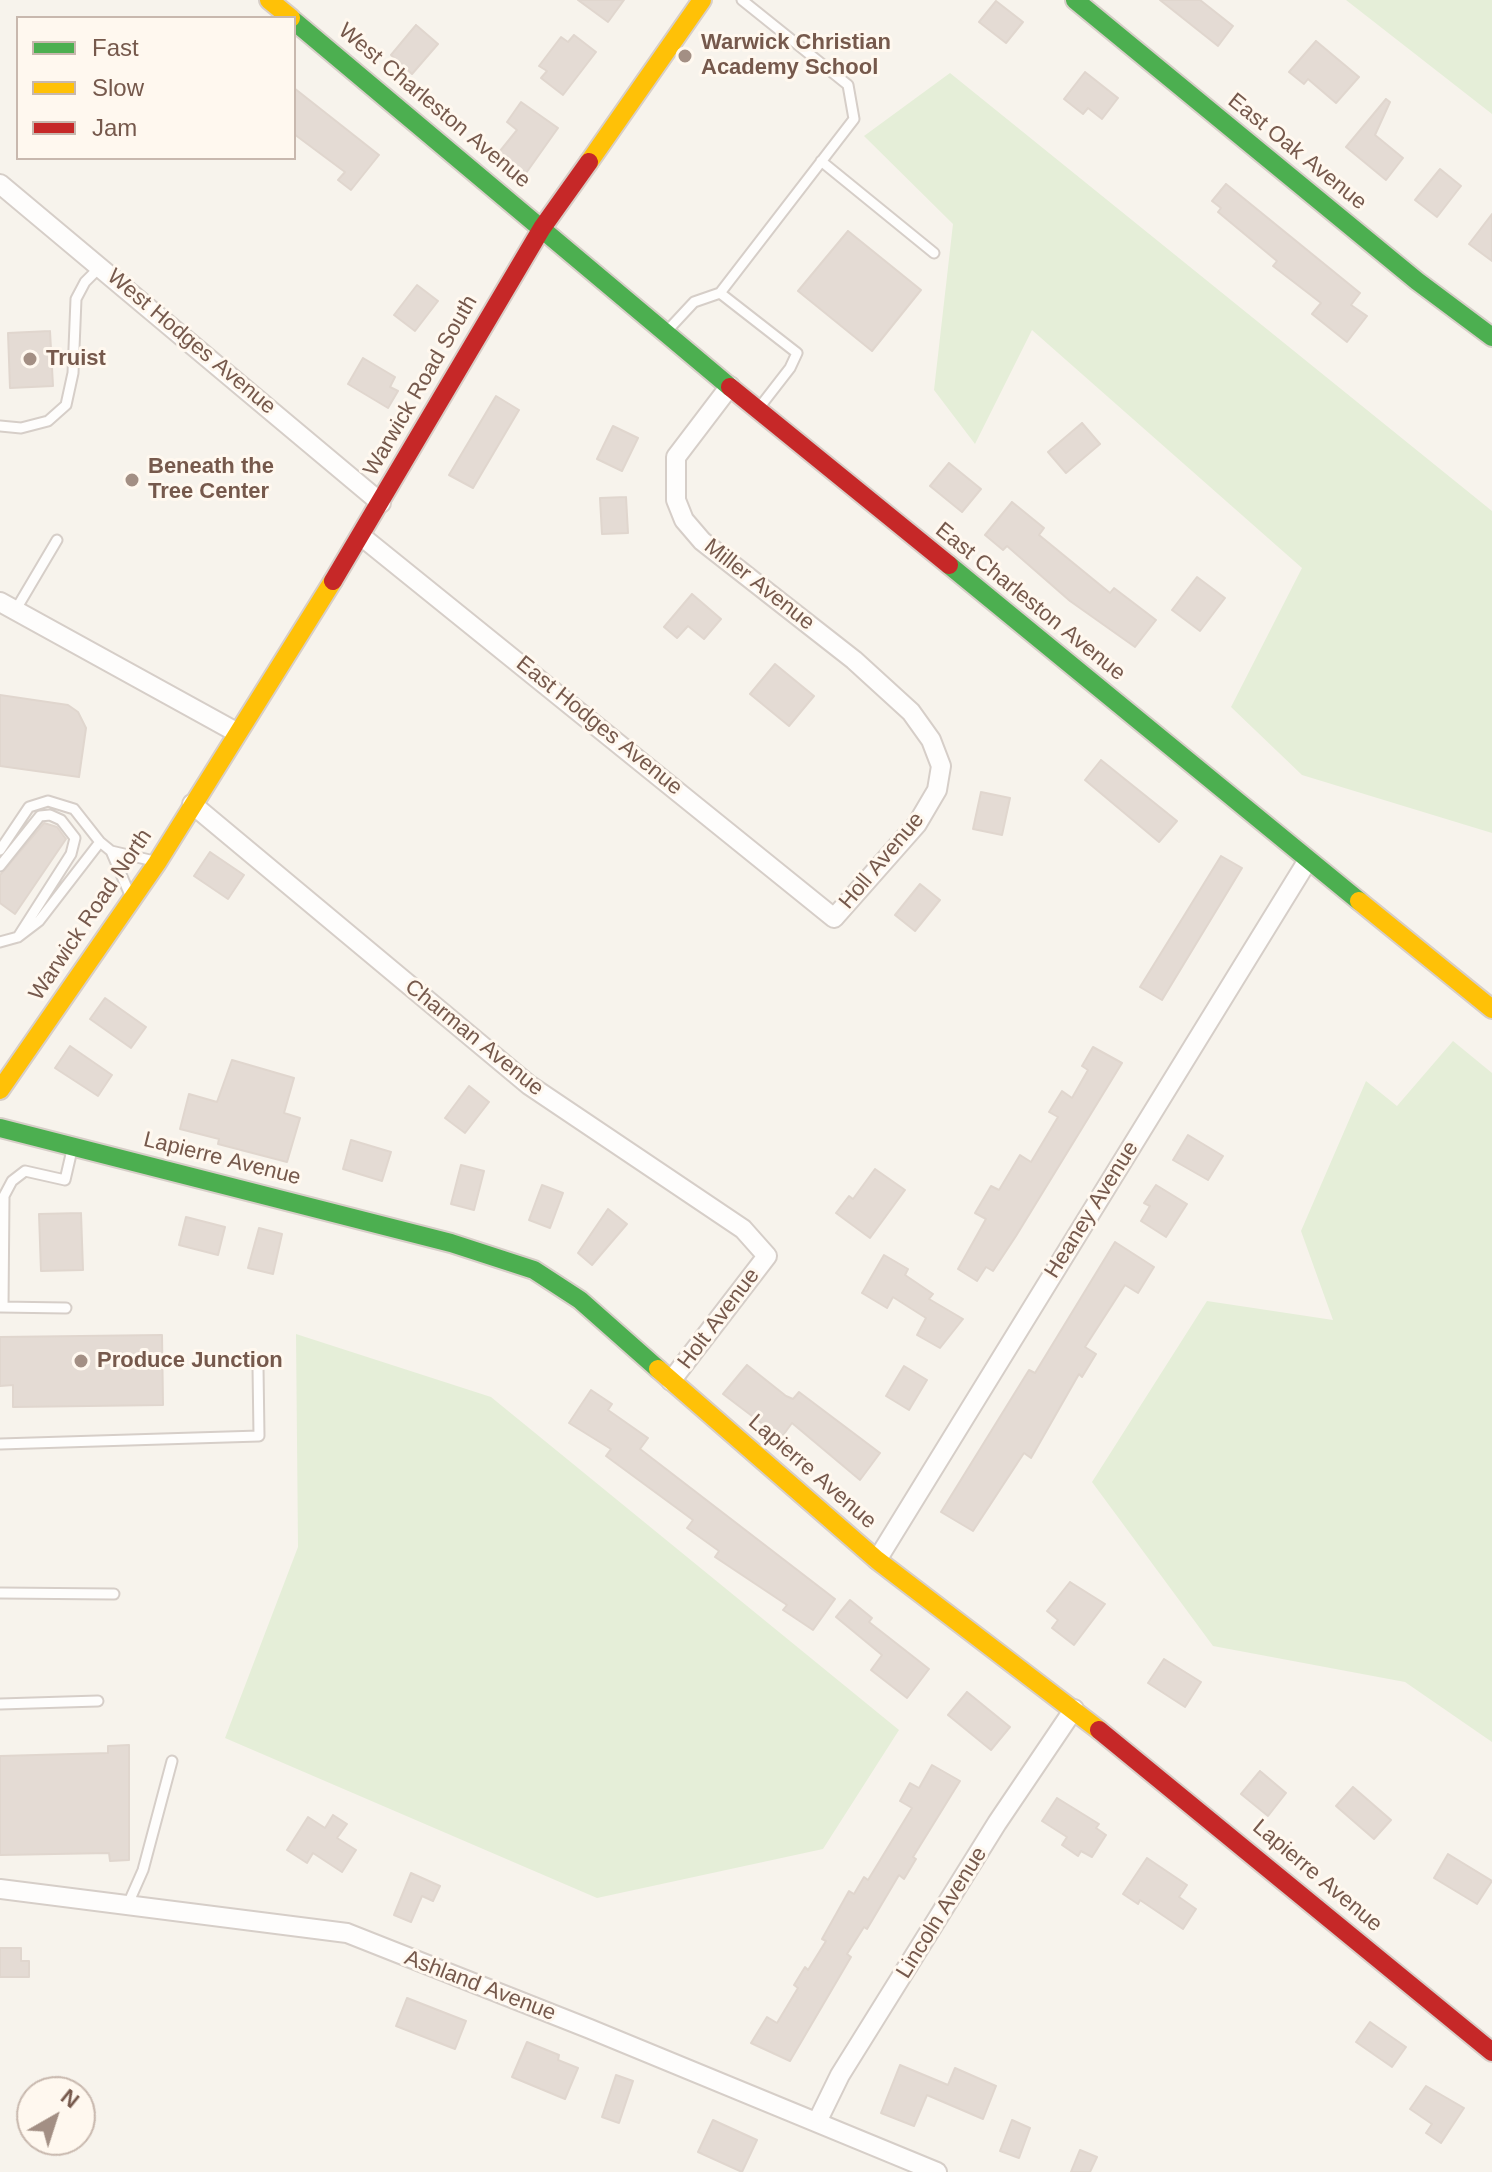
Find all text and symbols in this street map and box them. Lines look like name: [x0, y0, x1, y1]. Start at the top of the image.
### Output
legend: [16, 16, 296, 160]
street label: West Charleston Avenue: [333, 18, 535, 194]
place label: Warwick Christian Academy School: [701, 30, 891, 82]
text: Fast: [92, 34, 139, 61]
marker: Warwick Christian Academy School: [676, 47, 694, 65]
text: Slow: [92, 74, 144, 101]
street label: East Oak Avenue: [1222, 88, 1372, 216]
text: Jam: [92, 114, 137, 141]
street label: West Hodges Avenue: [101, 264, 281, 420]
street label: Warwick Road South: [358, 291, 484, 481]
place label: Truist: [46, 346, 106, 372]
marker: Truist: [21, 350, 39, 368]
place label: Beneath the Tree Center: [148, 454, 274, 506]
marker: Beneath the Tree Center: [123, 471, 141, 489]
street label: East Charleston Avenue: [930, 517, 1130, 687]
street label: Miller Avenue: [699, 534, 819, 636]
street label: East Hodges Avenue: [511, 651, 687, 801]
street label: Holl Avenue: [834, 807, 930, 915]
street label: Warwick Road North: [24, 824, 158, 1006]
street label: Charman Avenue: [399, 974, 549, 1102]
street label: Lapierre Avenue: [141, 1127, 303, 1191]
street label: Heaney Avenue: [1039, 1137, 1145, 1283]
street label: Holt Avenue: [673, 1263, 765, 1375]
place label: Produce Junction: [97, 1348, 283, 1374]
marker: Produce Junction: [72, 1352, 90, 1370]
street label: Lapierre Avenue: [743, 1409, 881, 1535]
street label: Lapierre Avenue: [1247, 1814, 1387, 1938]
street label: Lincoln Avenue: [891, 1842, 993, 1984]
street label: Ashland Avenue: [401, 1945, 559, 2027]
north arrow: [16, 2076, 96, 2156]
text: N: [56, 2084, 84, 2113]

